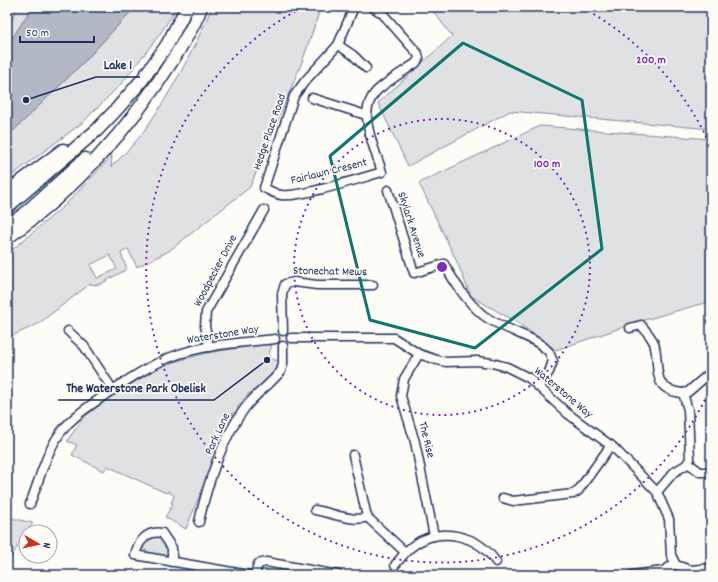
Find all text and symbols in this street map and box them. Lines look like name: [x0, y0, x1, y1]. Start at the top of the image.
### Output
scale bar: [20, 18, 94, 44]
text: 50 m: [26, 25, 49, 42]
callout: Lake 1: [96, 52, 140, 77]
text: 200 m: [636, 52, 666, 69]
text: Lake 1: [104, 57, 132, 76]
street label: Hedge Place Road: [249, 92, 291, 172]
street label: Fairlawn Cresent: [289, 154, 369, 190]
text: 100 m: [534, 156, 560, 173]
street label: Skylark Avenue: [392, 190, 430, 260]
street label: Woodpecker Drive: [190, 232, 242, 310]
centre of rings: [435, 260, 449, 274]
street label: Stonechat Mews: [293, 263, 367, 281]
street label: Waterstone Way: [186, 321, 261, 349]
street label: Waterstone Way: [530, 363, 597, 424]
callout: The Waterstone Park Obelisk: [58, 375, 214, 400]
text: The Waterstone Park Obelisk: [66, 380, 207, 399]
street label: Park Lane: [201, 410, 235, 458]
street label: The Rise: [413, 420, 439, 460]
north arrow: [18, 524, 58, 564]
text: N: [37, 541, 54, 550]

